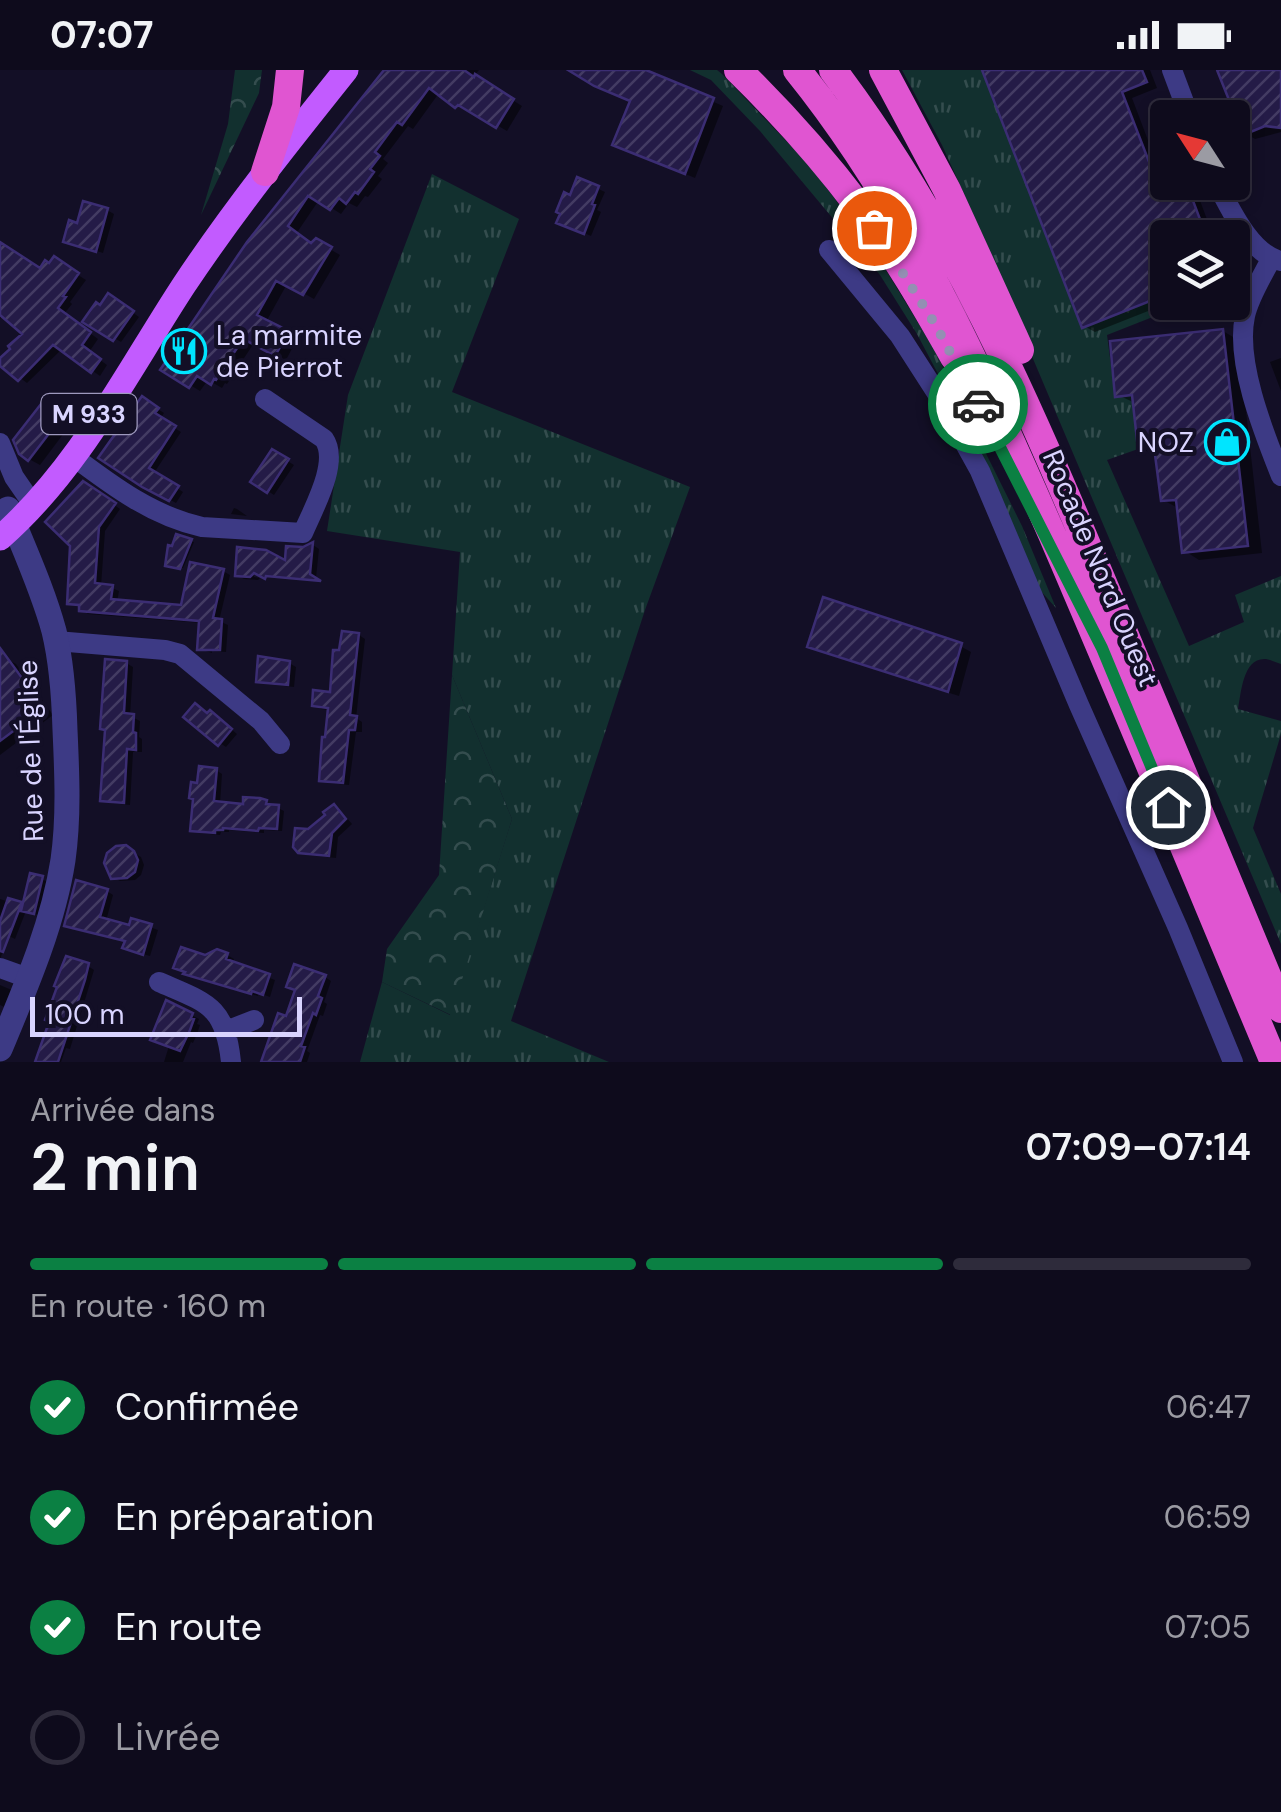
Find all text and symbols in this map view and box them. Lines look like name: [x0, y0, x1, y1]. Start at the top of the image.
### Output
text: 07:07: [50, 10, 154, 60]
north arrow: [1150, 100, 1250, 200]
map controls: [1150, 100, 1250, 320]
pin: [832, 186, 917, 271]
icon: bag: [847, 201, 902, 256]
button: layers: [1150, 220, 1250, 320]
place label: La marmite de Pierrot: [216, 317, 362, 386]
restaurant icon: La marmite de Pierrot: [161, 328, 207, 374]
courier: [928, 354, 1028, 454]
icon: car: [951, 377, 1006, 432]
road number: M 933: [42, 394, 136, 434]
shop icon: NOZ: [1204, 419, 1250, 465]
place label: NOZ: [1138, 424, 1194, 461]
street label: Rocade Nord Ouest: [1034, 444, 1167, 692]
street label: Rue de l'Église: [9, 659, 52, 843]
pin: [1126, 765, 1211, 850]
icon: home: [1141, 780, 1196, 835]
scale bar: [30, 992, 302, 1036]
text: 100 m: [45, 996, 124, 1033]
text: Arrivée dans: [30, 1089, 215, 1131]
text: 07:09–07:14: [1025, 1122, 1251, 1172]
text: 2 min: [30, 1126, 200, 1210]
text: En route · 160 m: [30, 1285, 266, 1327]
icon: check: [30, 1380, 85, 1435]
text: Confirmée: [115, 1382, 299, 1432]
text: 06:47: [1166, 1386, 1251, 1428]
icon: check: [30, 1490, 85, 1545]
text: En préparation: [115, 1492, 374, 1542]
text: 06:59: [1164, 1496, 1251, 1538]
icon: check: [30, 1600, 85, 1655]
text: En route: [115, 1602, 262, 1652]
text: 07:05: [1165, 1606, 1251, 1648]
text: Livrée: [115, 1712, 221, 1762]

